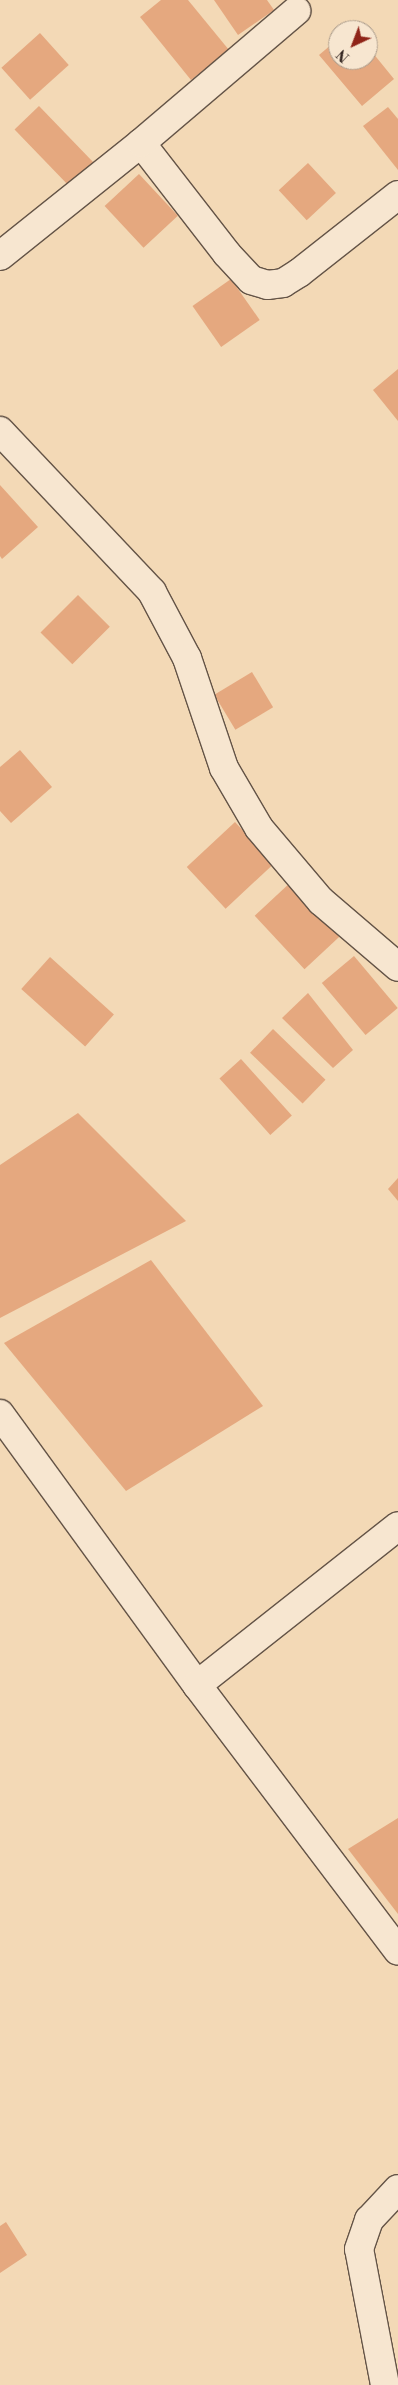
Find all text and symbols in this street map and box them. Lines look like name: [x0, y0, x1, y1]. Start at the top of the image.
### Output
north arrow: [328, 20, 378, 70]
text: N: [333, 45, 354, 66]

